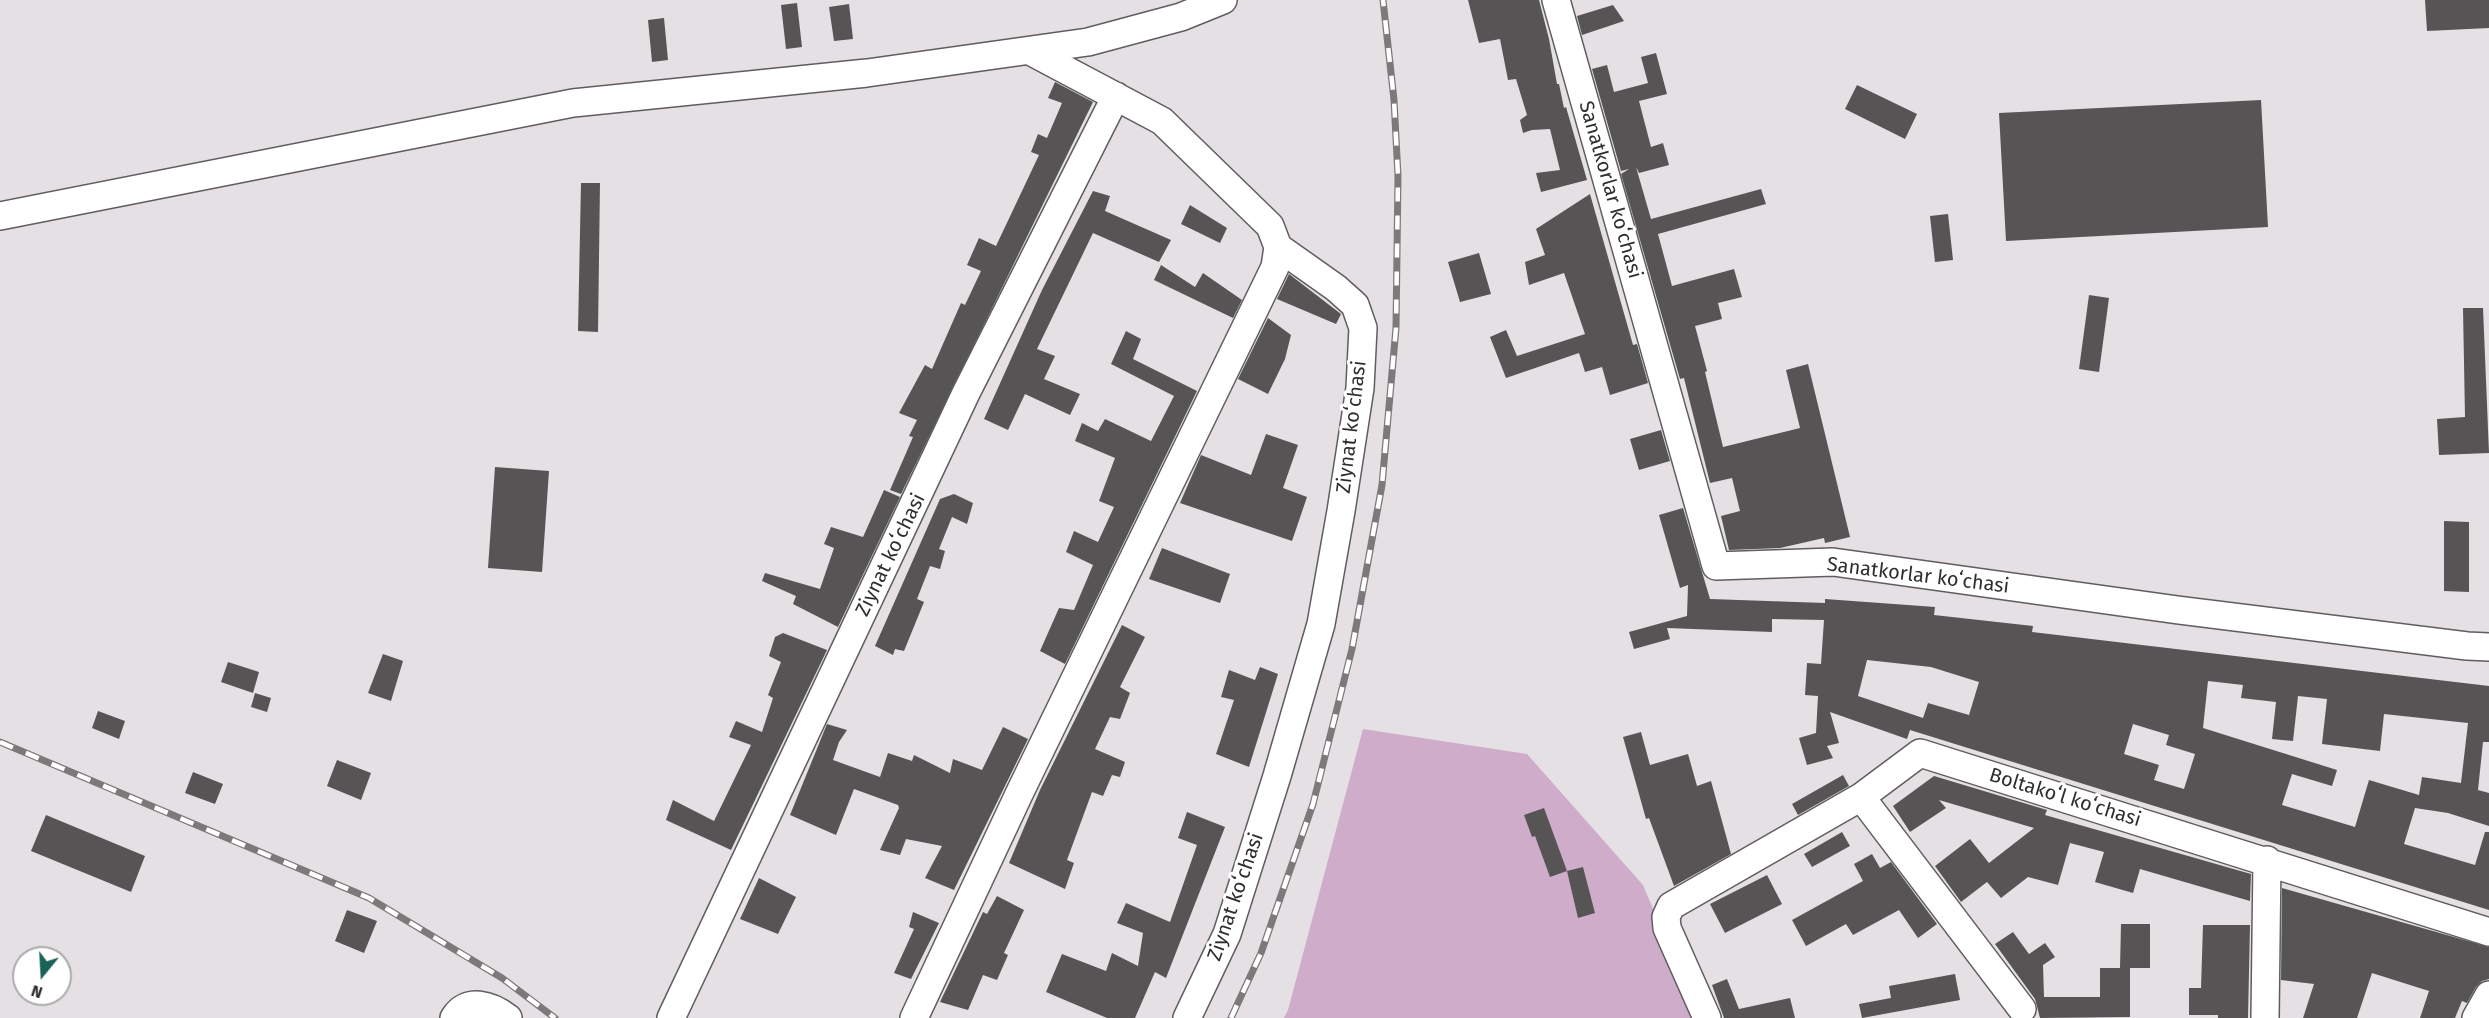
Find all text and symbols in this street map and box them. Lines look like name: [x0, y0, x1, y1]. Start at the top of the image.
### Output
street label: Sanatkorlar koʻchasi: [1573, 99, 1647, 281]
street label: Ziynat koʻchasi: [1332, 359, 1372, 495]
street label: Ziynat koʻchasi: [851, 490, 931, 620]
street label: Sanatkorlar koʻchasi: [1825, 553, 2011, 599]
street label: Boltakoʻl koʻchasi: [1986, 764, 2144, 832]
street label: Ziynat koʻchasi: [1203, 830, 1269, 964]
north arrow: [12, 946, 72, 1006]
text: N: [29, 981, 45, 1002]

